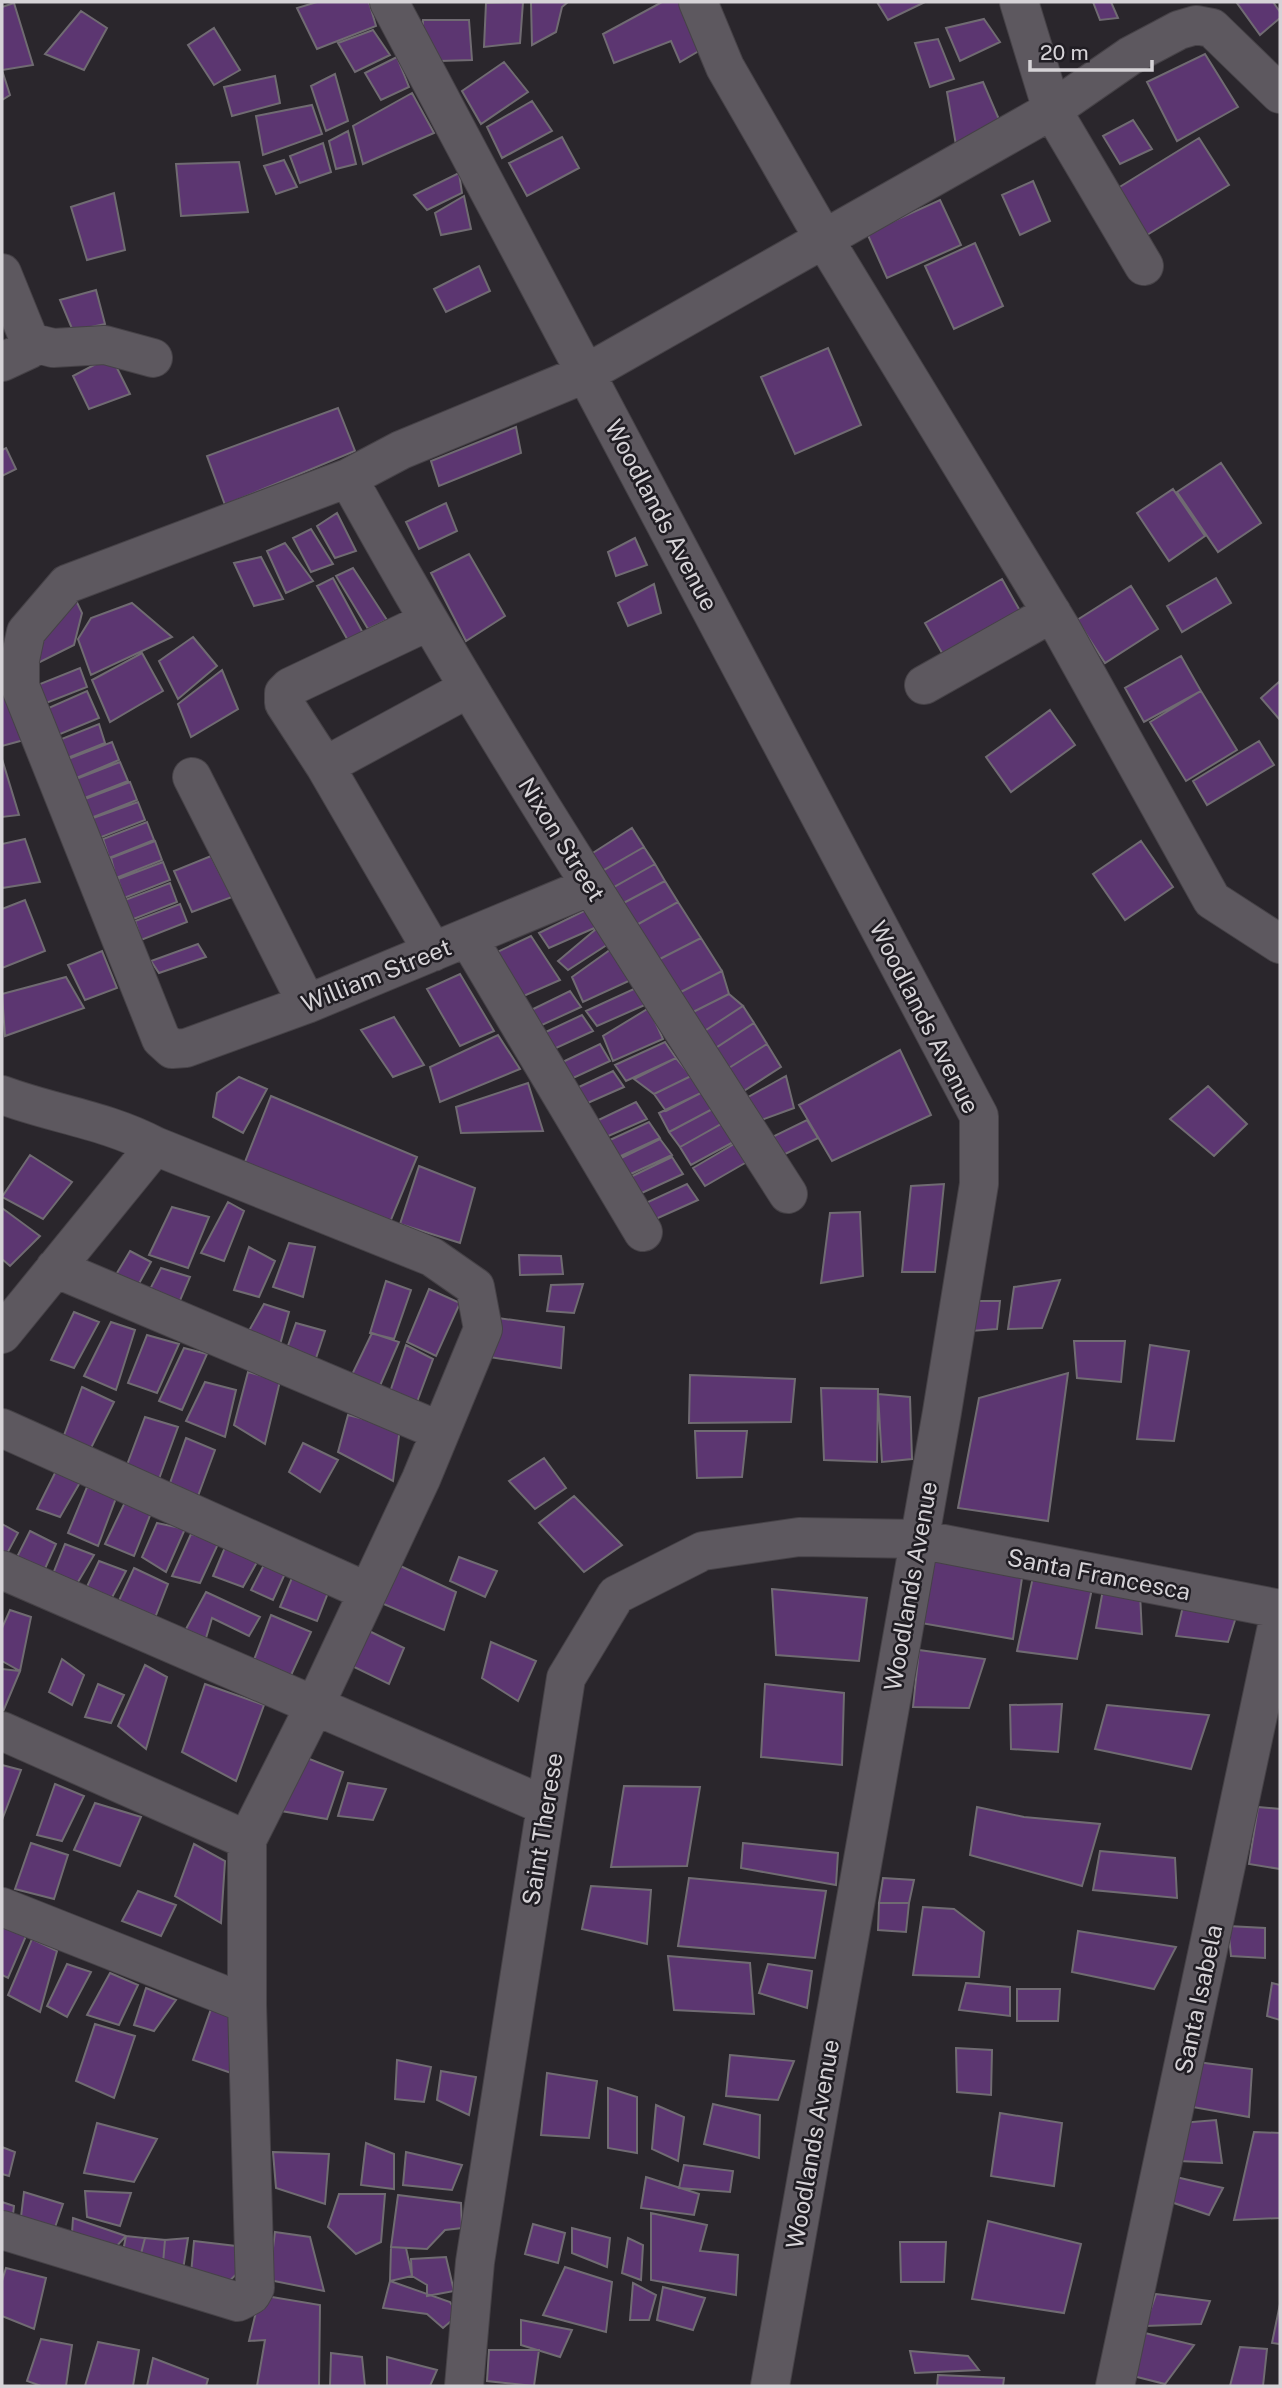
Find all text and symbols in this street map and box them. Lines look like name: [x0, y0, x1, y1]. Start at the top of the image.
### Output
scale bar: [1030, 28, 1152, 72]
text: 20 m: [1040, 40, 1089, 65]
street label: Woodlands Avenue: [600, 415, 724, 615]
street label: Nixon Street: [513, 772, 611, 906]
street label: Woodlands Avenue: [864, 916, 986, 1118]
street label: William Street: [297, 932, 455, 1018]
street label: Woodlands Avenue: [878, 1479, 942, 1693]
street label: Santa Francesca: [1005, 1543, 1193, 1605]
street label: Saint Therese: [516, 1751, 568, 1907]
street label: Santa Isabela: [1169, 1922, 1227, 2076]
street label: Woodlands Avenue: [780, 2037, 844, 2251]

